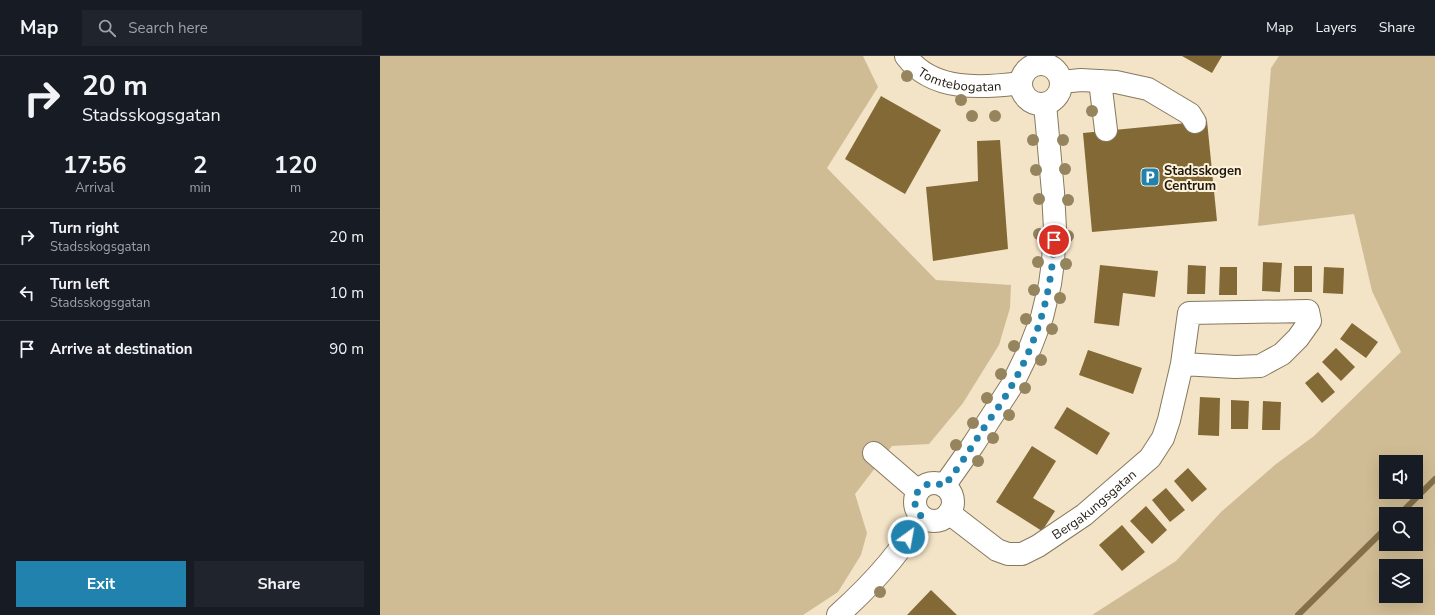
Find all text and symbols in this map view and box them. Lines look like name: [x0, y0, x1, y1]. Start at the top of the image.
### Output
search box: [82, 10, 362, 46]
text: Map: [20, 15, 58, 41]
icon: search: [96, 17, 118, 39]
text: Search here: [128, 18, 208, 38]
text: Map: [1266, 18, 1293, 37]
text: Layers: [1315, 18, 1357, 37]
text: Share: [1379, 18, 1415, 37]
street label: Tomtebogatan: [914, 63, 1002, 96]
text: 20 m: [82, 67, 148, 105]
icon: right: [16, 72, 68, 124]
text: Stadsskogsgatan: [82, 103, 221, 127]
text: 17:56: [63, 149, 126, 181]
text: 2: [193, 149, 207, 181]
text: 120: [274, 149, 317, 181]
place label: Stadsskogen Centrum: [1164, 162, 1242, 195]
parking icon: Stadsskogen Centrum: [1139, 166, 1161, 188]
text: Arrival: [75, 179, 114, 197]
text: min: [189, 179, 211, 197]
text: m: [290, 179, 301, 197]
text: Turn right: [50, 218, 119, 238]
pin: [1037, 223, 1071, 257]
icon: right: [16, 226, 38, 248]
text: 20 m: [329, 227, 364, 247]
icon: arrive: [1043, 229, 1065, 251]
text: Stadsskogsgatan: [50, 238, 150, 256]
text: Turn left: [50, 274, 109, 294]
icon: left: [16, 282, 38, 304]
text: 10 m: [329, 283, 364, 303]
text: Stadsskogsgatan: [50, 294, 150, 312]
icon: arrive: [16, 338, 38, 360]
text: Arrive at destination: [50, 339, 193, 359]
text: 90 m: [329, 339, 364, 359]
map controls: [1379, 455, 1423, 603]
button: sound: [1379, 455, 1423, 499]
street label: Bergakungsgatan: [1049, 466, 1140, 544]
button: search: [1379, 507, 1423, 551]
position arrow: [887, 516, 929, 558]
button: layers: [1379, 559, 1423, 603]
button: Exit: [16, 561, 186, 607]
button: Share: [194, 561, 364, 607]

